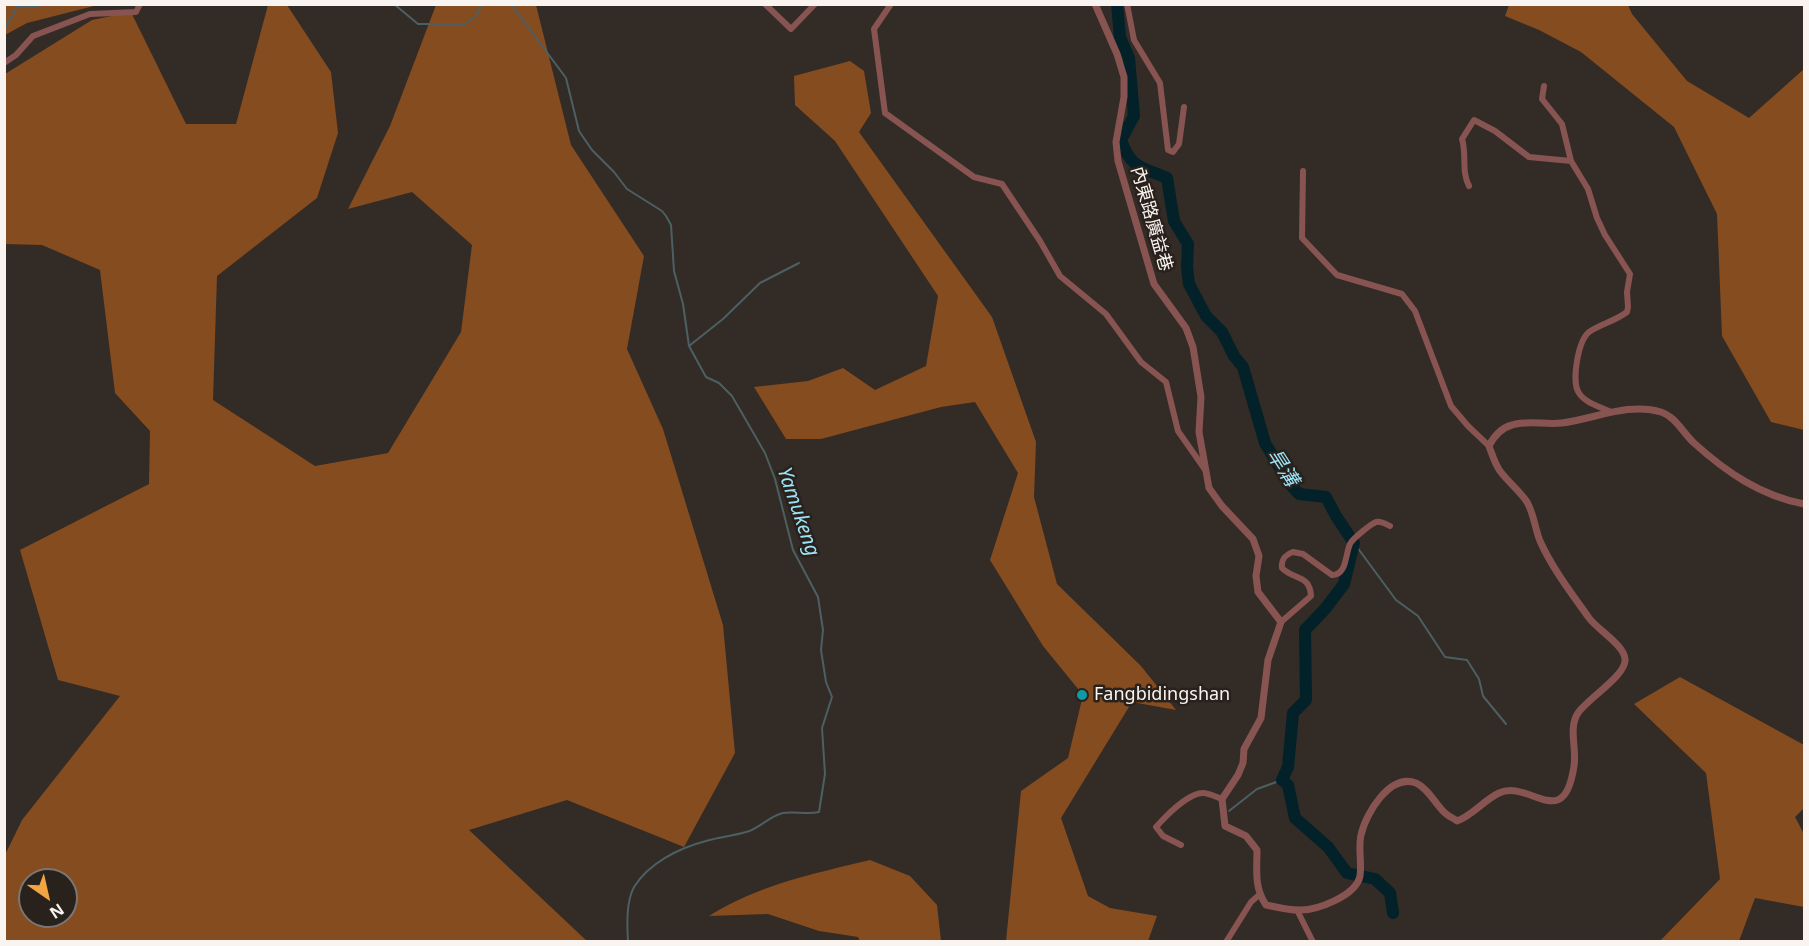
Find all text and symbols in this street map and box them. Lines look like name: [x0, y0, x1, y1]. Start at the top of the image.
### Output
street label: 內東路廣益巷: [1126, 164, 1176, 274]
water label: 旱溝: [1261, 445, 1303, 491]
water label: Yamukeng: [772, 464, 824, 560]
place label: Fangbidingshan: [1094, 684, 1230, 706]
marker: Fangbidingshan: [1075, 688, 1089, 702]
north arrow: [18, 868, 78, 928]
text: N: [45, 899, 68, 924]

